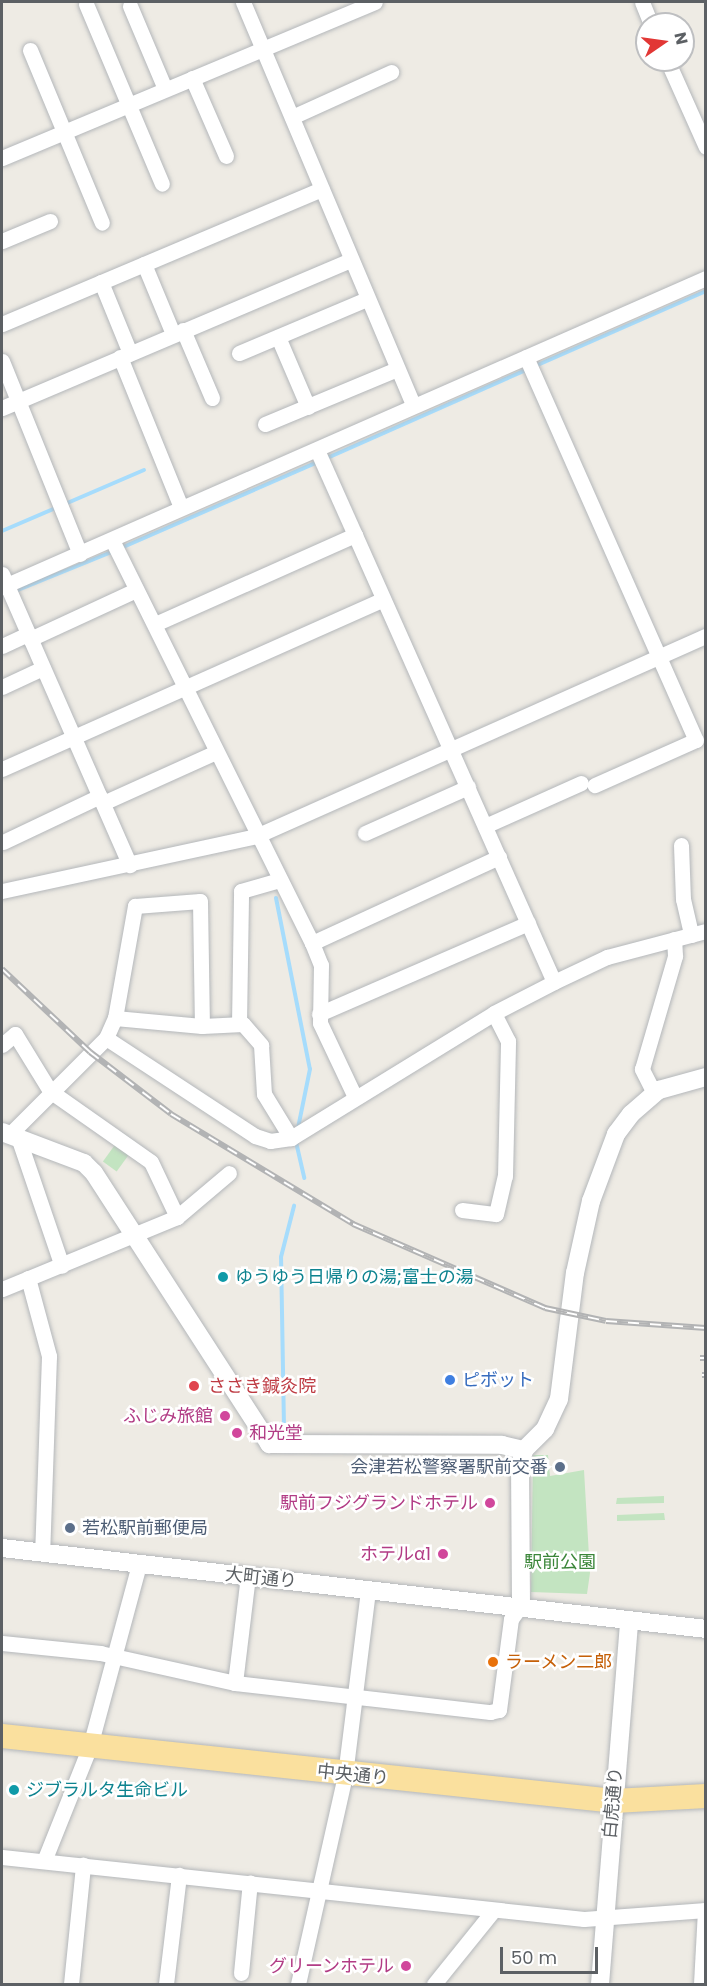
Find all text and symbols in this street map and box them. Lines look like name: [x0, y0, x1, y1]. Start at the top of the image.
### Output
north arrow: [635, 12, 695, 72]
text: N: [669, 30, 694, 47]
place label: ゆうゆう日帰りの湯;富士の湯: [235, 1266, 474, 1288]
marker: ゆうゆう日帰りの湯;富士の湯: [216, 1270, 230, 1284]
place label: ピボット: [462, 1369, 534, 1391]
marker: ピボット: [443, 1373, 457, 1387]
place label: ささき鍼灸院: [208, 1375, 316, 1397]
marker: ささき鍼灸院: [185, 1377, 203, 1395]
place label: ふじみ旅館: [123, 1405, 213, 1427]
marker: ふじみ旅館: [218, 1409, 232, 1423]
place label: 和光堂: [249, 1422, 303, 1444]
marker: 和光堂: [230, 1426, 244, 1440]
place label: 会津若松警察署駅前交番: [350, 1456, 548, 1478]
marker: 会津若松警察署駅前交番: [553, 1460, 567, 1474]
place label: 駅前フジグランドホテル: [280, 1492, 478, 1514]
marker: 駅前フジグランドホテル: [483, 1496, 497, 1510]
place label: 若松駅前郵便局: [82, 1517, 208, 1539]
marker: 若松駅前郵便局: [63, 1521, 77, 1535]
place label: ホテルα1: [360, 1543, 431, 1565]
marker: ホテルα1: [436, 1547, 450, 1561]
park label: 駅前公園: [524, 1551, 596, 1573]
street label: 大町通り: [224, 1563, 298, 1593]
place label: ラーメン二郎: [505, 1651, 613, 1673]
marker: ラーメン二郎: [486, 1655, 500, 1669]
street label: 中央通り: [316, 1760, 390, 1790]
street label: 白虎通り: [599, 1766, 627, 1840]
place label: ジブラルタ生命ビル: [26, 1779, 188, 1801]
marker: ジブラルタ生命ビル: [7, 1783, 21, 1797]
scale bar: [503, 1935, 600, 1973]
text: 50 m: [511, 1945, 557, 1970]
place label: グリーンホテル: [268, 1955, 394, 1977]
marker: グリーンホテル: [399, 1959, 413, 1973]

